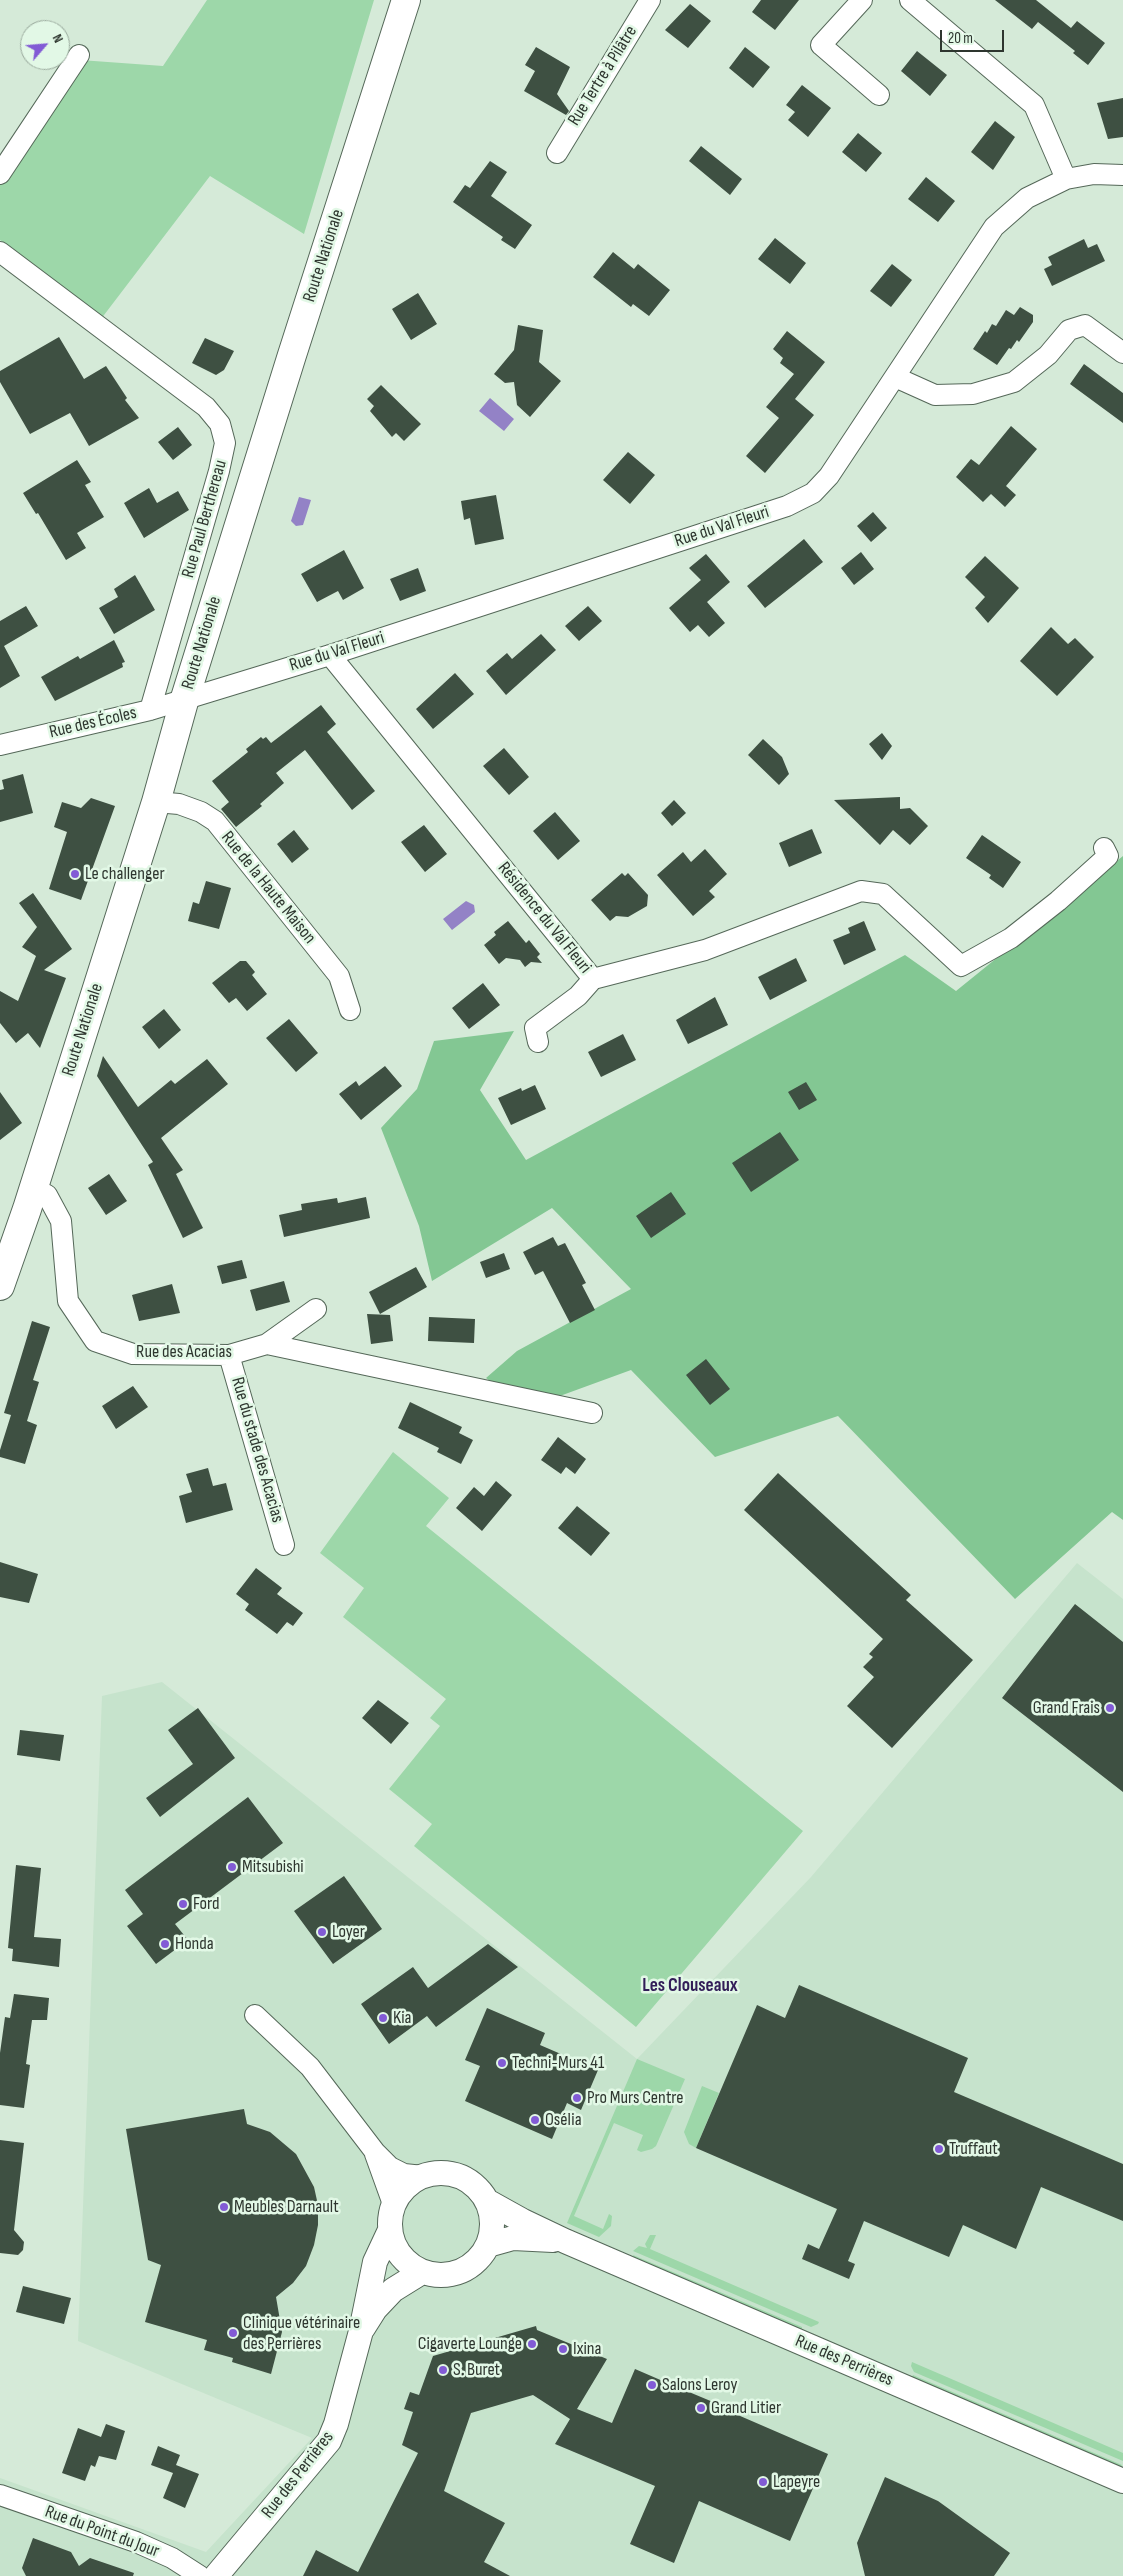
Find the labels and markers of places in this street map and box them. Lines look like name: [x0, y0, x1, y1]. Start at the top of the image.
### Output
place label: Le challenger: [85, 863, 165, 885]
marker: Le challenger: [69, 868, 81, 880]
place label: Grand Frais: [1033, 1697, 1100, 1719]
marker: Grand Frais: [1104, 1702, 1116, 1714]
place label: Mitsubishi: [242, 1856, 304, 1878]
marker: Mitsubishi: [226, 1861, 238, 1873]
place label: Ford: [193, 1893, 219, 1915]
marker: Ford: [177, 1898, 189, 1910]
place label: Loyer: [332, 1921, 365, 1943]
marker: Loyer: [316, 1926, 328, 1938]
place label: Honda: [175, 1933, 214, 1955]
marker: Honda: [159, 1938, 171, 1950]
place label: Kia: [393, 2007, 411, 2029]
marker: Kia: [377, 2012, 389, 2024]
place label: Techni-Murs 41: [512, 2052, 604, 2074]
marker: Techni-Murs 41: [496, 2057, 508, 2069]
place label: Pro Murs Centre: [587, 2087, 683, 2109]
marker: Pro Murs Centre: [571, 2092, 583, 2104]
place label: Osélia: [545, 2109, 582, 2131]
marker: Osélia: [529, 2114, 541, 2126]
place label: Truffaut: [949, 2138, 998, 2160]
marker: Truffaut: [933, 2143, 945, 2155]
place label: Meubles Darnault: [234, 2196, 339, 2218]
marker: Meubles Darnault: [218, 2201, 230, 2213]
place label: Clinique vétérinaire des Perrières: [243, 2312, 360, 2354]
marker: Clinique vétérinaire des Perrières: [227, 2327, 239, 2339]
place label: Cigaverte Lounge: [418, 2333, 522, 2355]
marker: Cigaverte Lounge: [526, 2338, 538, 2350]
place label: Ixina: [573, 2338, 601, 2360]
marker: Ixina: [557, 2343, 569, 2355]
place label: S. Buret: [453, 2359, 500, 2381]
marker: S. Buret: [437, 2364, 449, 2376]
place label: Salons Leroy: [662, 2374, 737, 2396]
marker: Salons Leroy: [646, 2379, 658, 2391]
place label: Grand Litier: [711, 2397, 781, 2419]
marker: Grand Litier: [695, 2402, 707, 2414]
place label: Lapeyre: [773, 2471, 820, 2493]
marker: Lapeyre: [757, 2476, 769, 2488]

